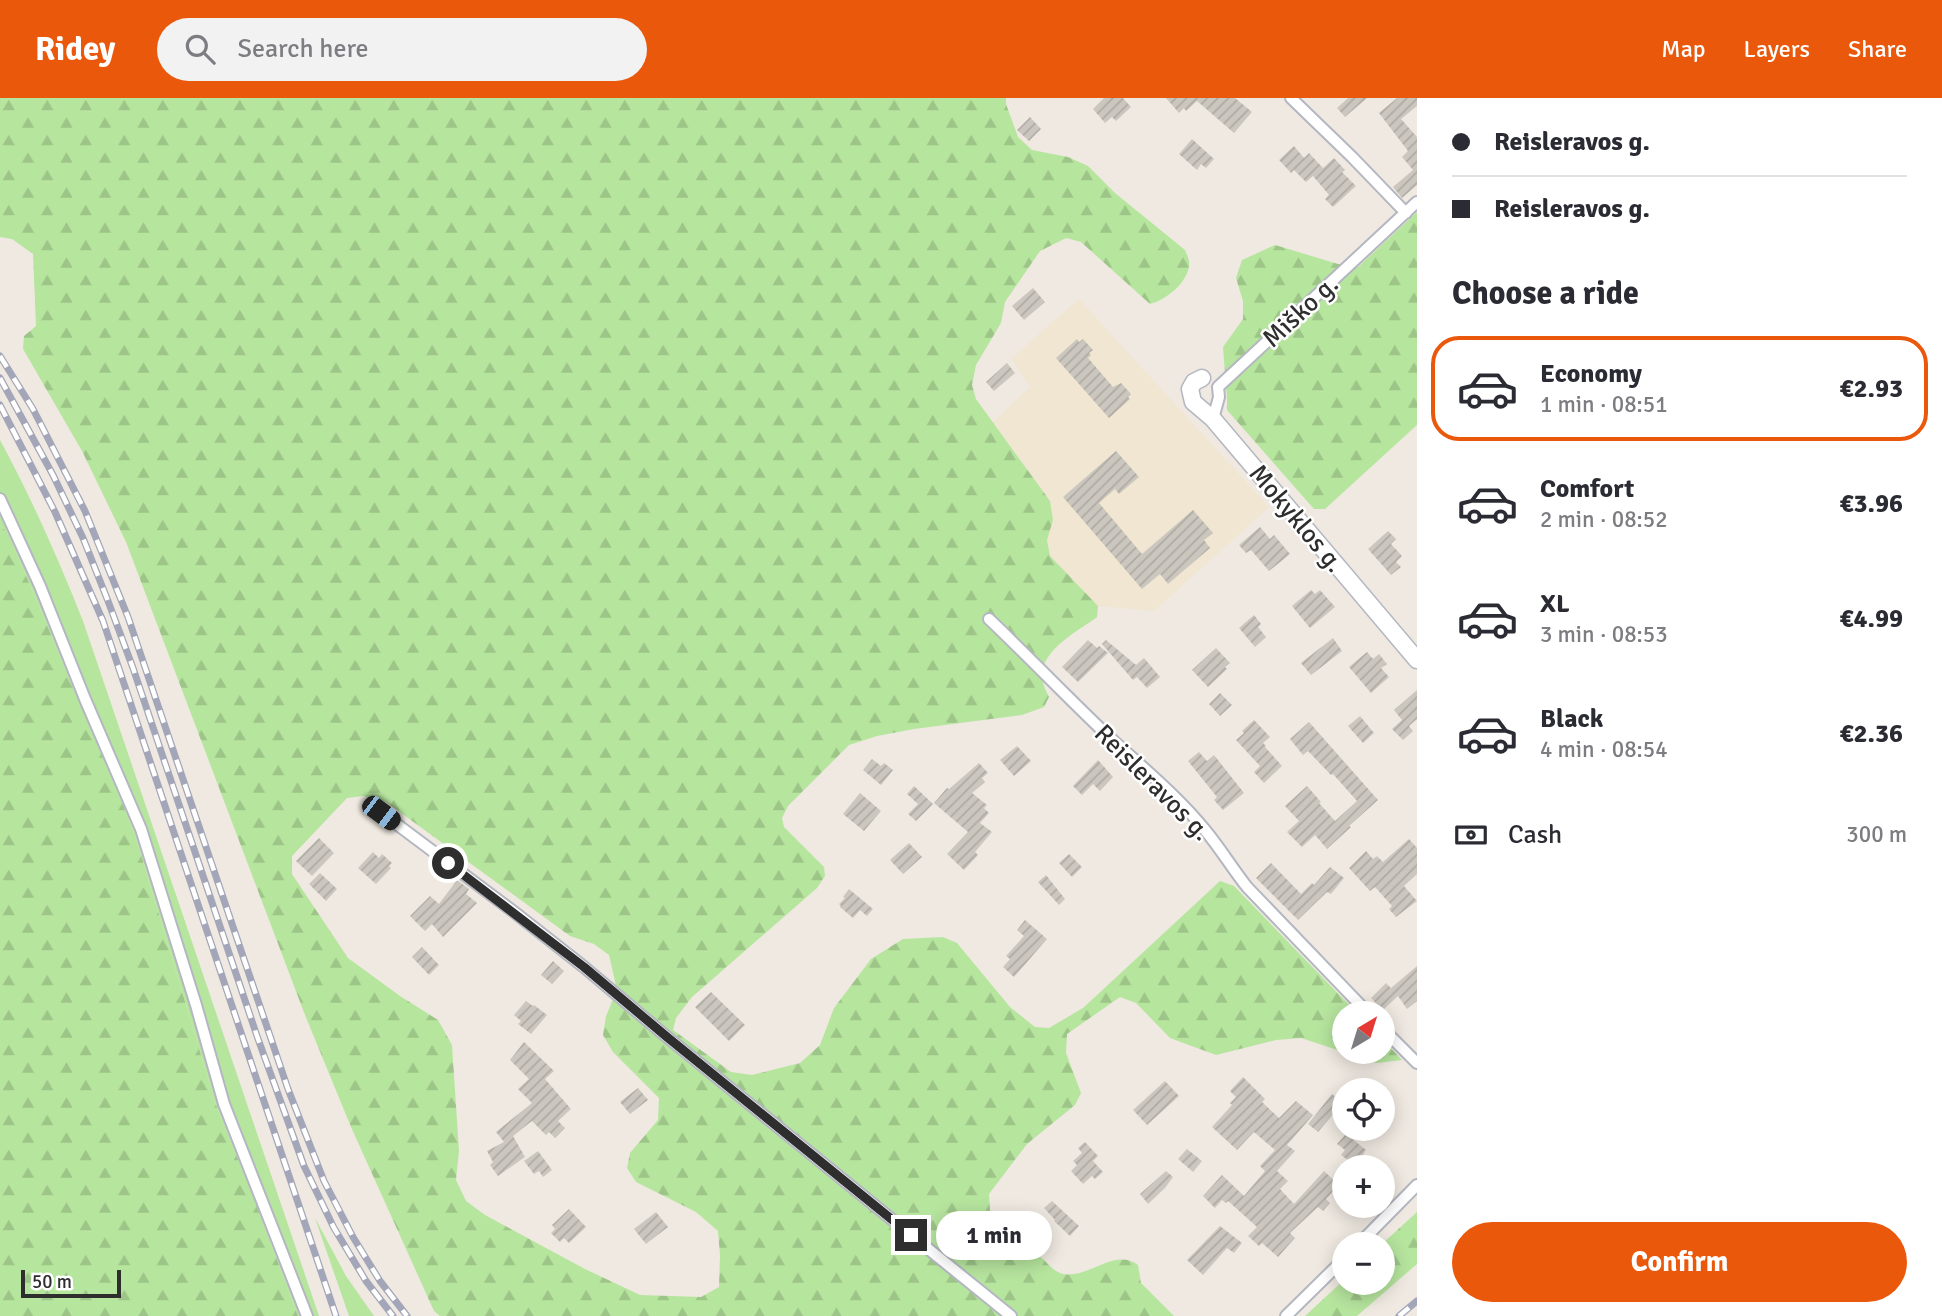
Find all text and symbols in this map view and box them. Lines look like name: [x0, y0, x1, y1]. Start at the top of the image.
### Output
search box: [157, 18, 647, 81]
text: Ridey: [35, 29, 115, 70]
icon: search: [181, 30, 219, 68]
text: Search here: [237, 33, 369, 65]
text: Map: [1661, 34, 1706, 64]
text: Layers: [1744, 34, 1810, 64]
text: Share: [1848, 34, 1907, 64]
text: Reisleravos g.: [1494, 126, 1650, 158]
text: Reisleravos g.: [1494, 193, 1650, 225]
street label: Miško g.: [1256, 269, 1345, 355]
text: Choose a ride: [1452, 274, 1639, 313]
icon: car: [1456, 357, 1519, 420]
text: Economy: [1540, 358, 1642, 390]
text: €2.93: [1839, 373, 1903, 405]
text: 1 min · 08:51: [1540, 390, 1668, 419]
street label: Mokyklos g.: [1242, 458, 1351, 579]
icon: car: [1456, 472, 1519, 535]
text: Comfort: [1540, 473, 1634, 505]
text: €3.96: [1839, 488, 1903, 520]
text: 2 min · 08:52: [1540, 505, 1668, 534]
icon: car: [1456, 587, 1519, 650]
text: XL: [1540, 588, 1570, 620]
text: €4.99: [1839, 603, 1903, 635]
text: 3 min · 08:53: [1540, 620, 1668, 649]
icon: car: [1456, 702, 1519, 765]
text: Black: [1540, 703, 1603, 735]
street label: Reisleravos g.: [1087, 718, 1217, 848]
text: €2.36: [1839, 718, 1903, 750]
text: 4 min · 08:54: [1540, 735, 1668, 764]
car: [358, 792, 405, 834]
icon: cash: [1452, 816, 1490, 854]
text: Cash: [1508, 819, 1562, 851]
text: 300 m: [1846, 820, 1907, 849]
route start: [432, 847, 464, 879]
north arrow: [1332, 1001, 1395, 1064]
map controls: [1332, 1001, 1395, 1295]
button: locate: [1332, 1078, 1395, 1141]
button: +: [1332, 1155, 1395, 1218]
callout: 1 min: [936, 1210, 1051, 1260]
route end: [895, 1219, 927, 1251]
text: 1 min: [966, 1221, 1022, 1250]
button: Confirm: [1452, 1222, 1907, 1302]
button: −: [1332, 1232, 1395, 1295]
scale bar: [21, 1267, 121, 1299]
text: 50 m: [32, 1270, 72, 1294]

